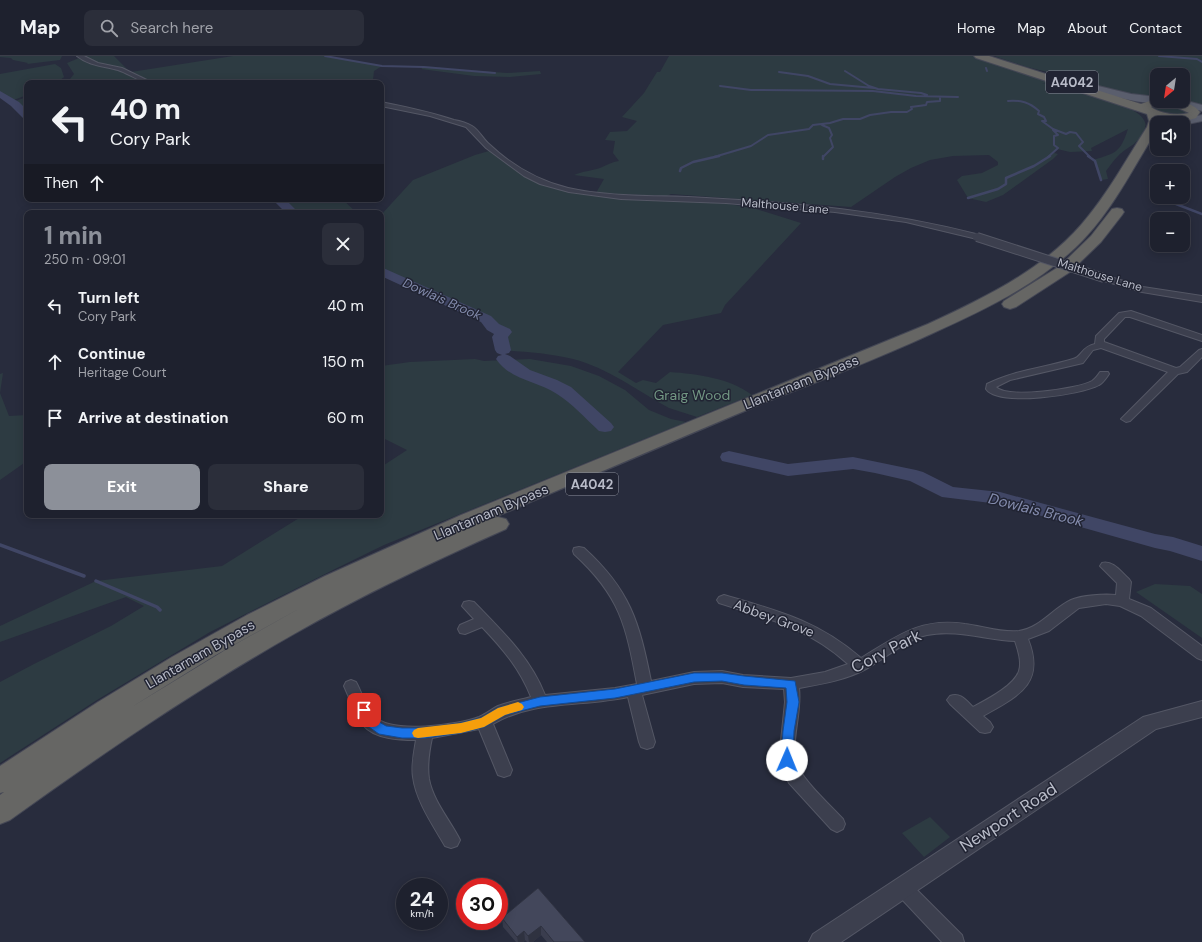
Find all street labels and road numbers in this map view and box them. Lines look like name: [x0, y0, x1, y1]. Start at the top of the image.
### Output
road number: A4042: [1046, 71, 1098, 93]
street label: Malthouse Lane: [741, 194, 829, 218]
street label: Malthouse Lane: [1056, 255, 1144, 295]
street label: Llantarnam Bypass: [741, 351, 861, 413]
road number: A4042: [566, 473, 618, 495]
street label: Llantarnam Bypass: [431, 480, 551, 544]
street label: Abbey Grove: [731, 595, 817, 641]
street label: Llantarnam Bypass: [142, 615, 258, 693]
street label: Cory Park: [847, 624, 925, 678]
street label: Newport Road: [955, 777, 1061, 857]

